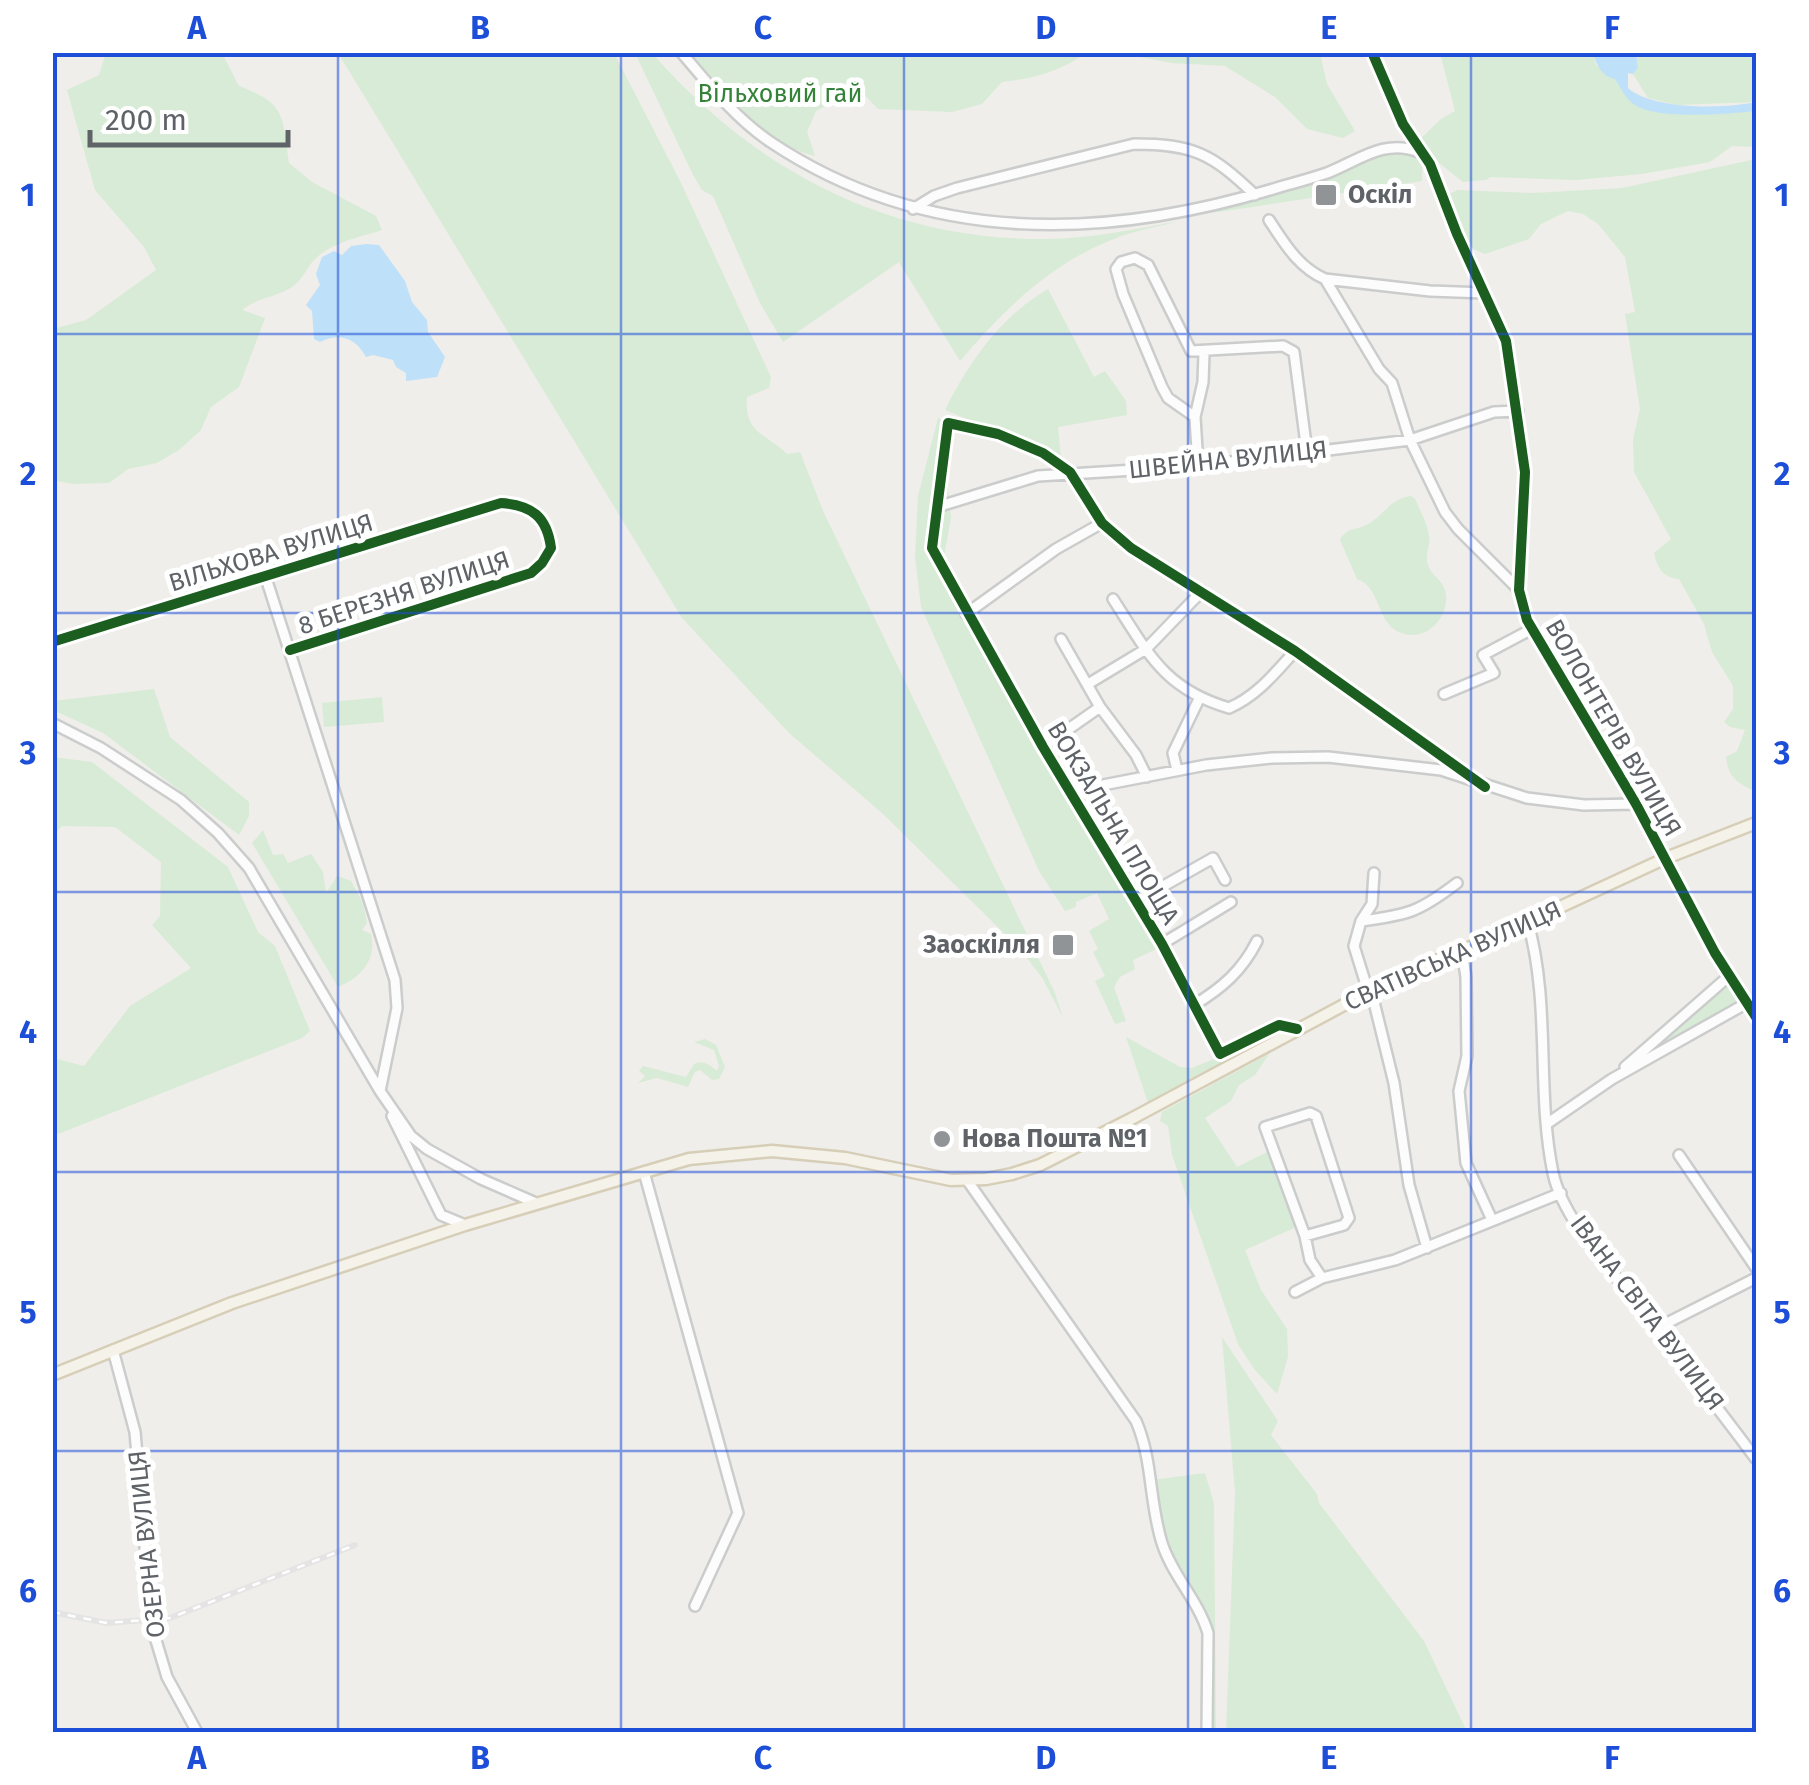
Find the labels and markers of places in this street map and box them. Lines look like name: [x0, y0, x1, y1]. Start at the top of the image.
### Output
place label: Оскіл: [1348, 180, 1412, 210]
marker: Оскіл: [1313, 182, 1339, 208]
place label: Заоскiлля: [922, 930, 1040, 960]
marker: Заоскiлля: [1050, 932, 1076, 958]
place label: Нова Пошта №1: [962, 1124, 1148, 1154]
marker: Нова Пошта №1: [931, 1128, 953, 1150]

